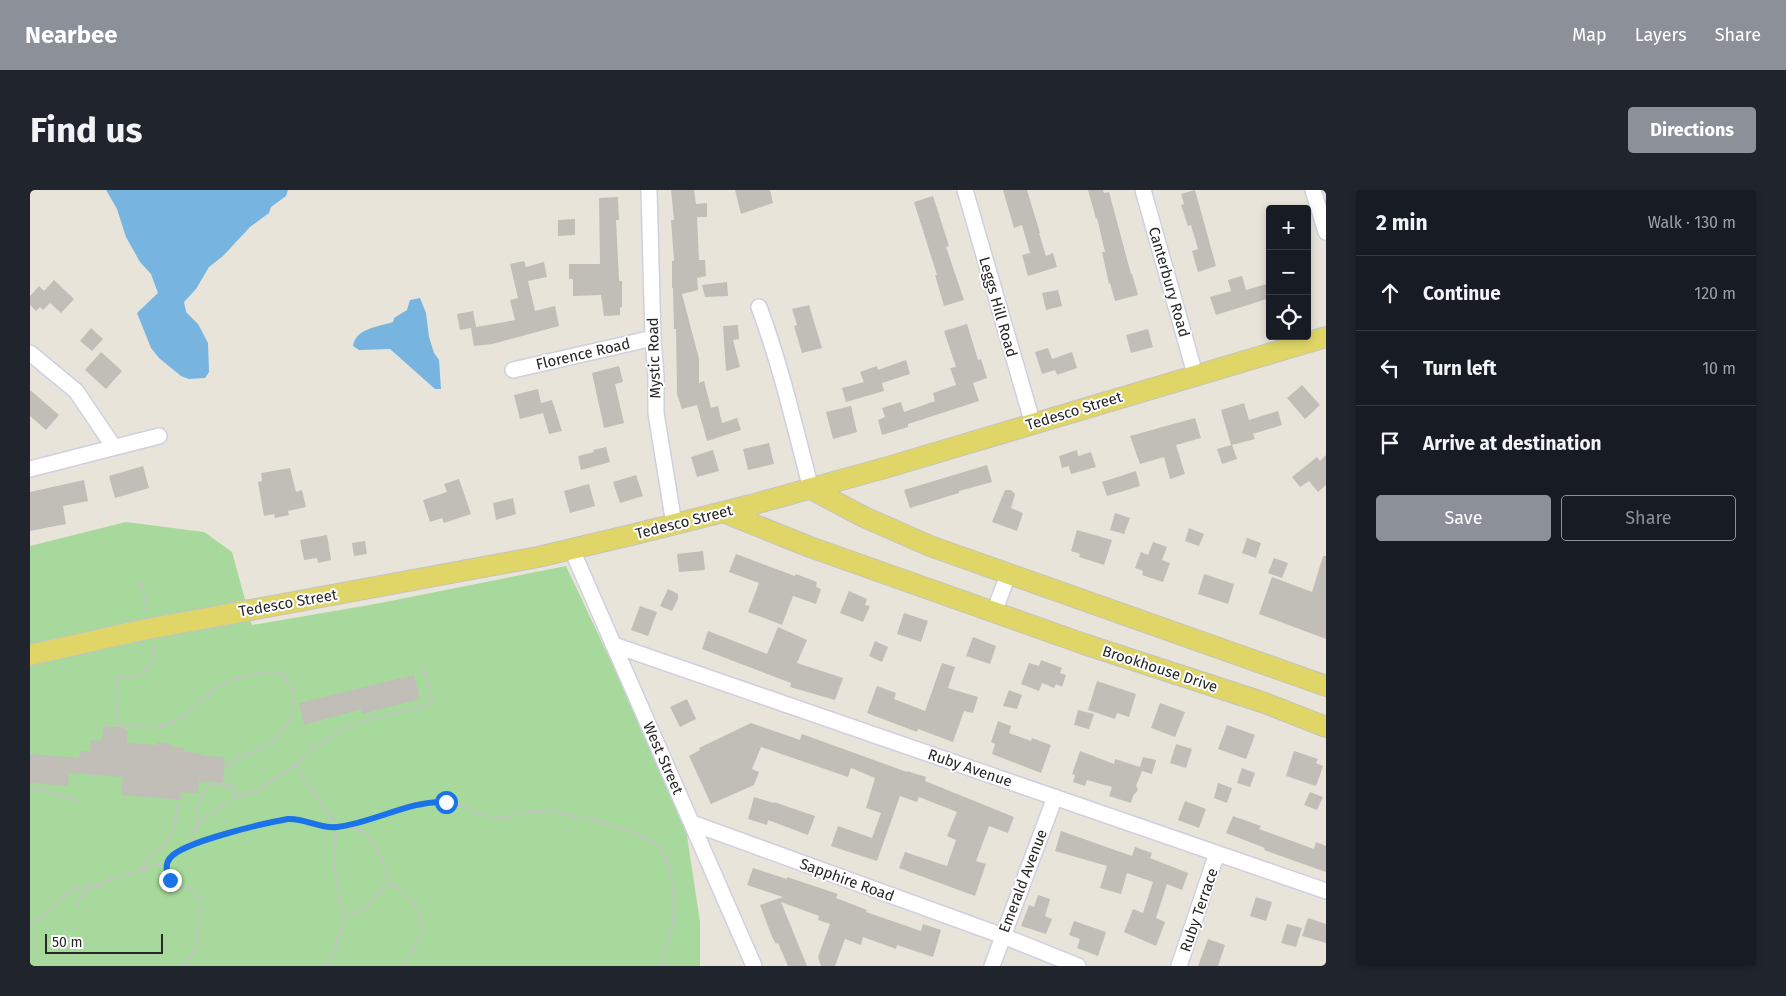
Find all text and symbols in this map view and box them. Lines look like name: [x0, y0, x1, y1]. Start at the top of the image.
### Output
text: Nearbee: [25, 21, 118, 49]
text: Map: [1572, 24, 1607, 46]
text: Layers: [1635, 24, 1687, 46]
text: Share: [1715, 24, 1761, 46]
button: Directions: [1628, 107, 1756, 153]
text: Find us: [30, 109, 142, 151]
map controls: [1266, 205, 1311, 340]
button: +: [1266, 205, 1311, 250]
text: 2 min: [1376, 210, 1428, 236]
text: Walk · 130 m: [1648, 213, 1736, 232]
street label: Canterbury Road: [1145, 225, 1193, 339]
button: −: [1266, 250, 1311, 295]
street label: Leggs Hill Road: [975, 255, 1021, 359]
icon: ahead: [1376, 279, 1404, 307]
text: Continue: [1423, 282, 1501, 305]
text: 120 m: [1694, 284, 1736, 303]
button: locate: [1266, 295, 1311, 340]
street label: Mystic Road: [644, 317, 664, 399]
street label: Florence Road: [534, 334, 632, 374]
icon: left: [1376, 354, 1404, 382]
text: Turn left: [1423, 357, 1497, 380]
text: 10 m: [1702, 359, 1736, 378]
street label: Tedesco Street: [1024, 388, 1125, 434]
icon: arrive: [1376, 429, 1404, 457]
text: Arrive at destination: [1423, 432, 1602, 455]
button: Save: [1376, 495, 1551, 541]
button: Share: [1561, 495, 1736, 541]
street label: Tedesco Street: [634, 501, 735, 543]
street label: Tedesco Street: [237, 585, 339, 621]
street label: Brookhouse Drive: [1100, 642, 1220, 696]
street label: West Street: [639, 719, 687, 798]
street label: Ruby Avenue: [926, 745, 1014, 791]
route start: [435, 791, 458, 814]
street label: Emerald Avenue: [995, 827, 1051, 935]
street label: Sapphire Road: [797, 855, 897, 905]
street label: Ruby Terrace: [1176, 866, 1222, 954]
route end: [159, 869, 182, 892]
scale bar: [45, 931, 162, 954]
text: 50 m: [52, 934, 83, 951]

